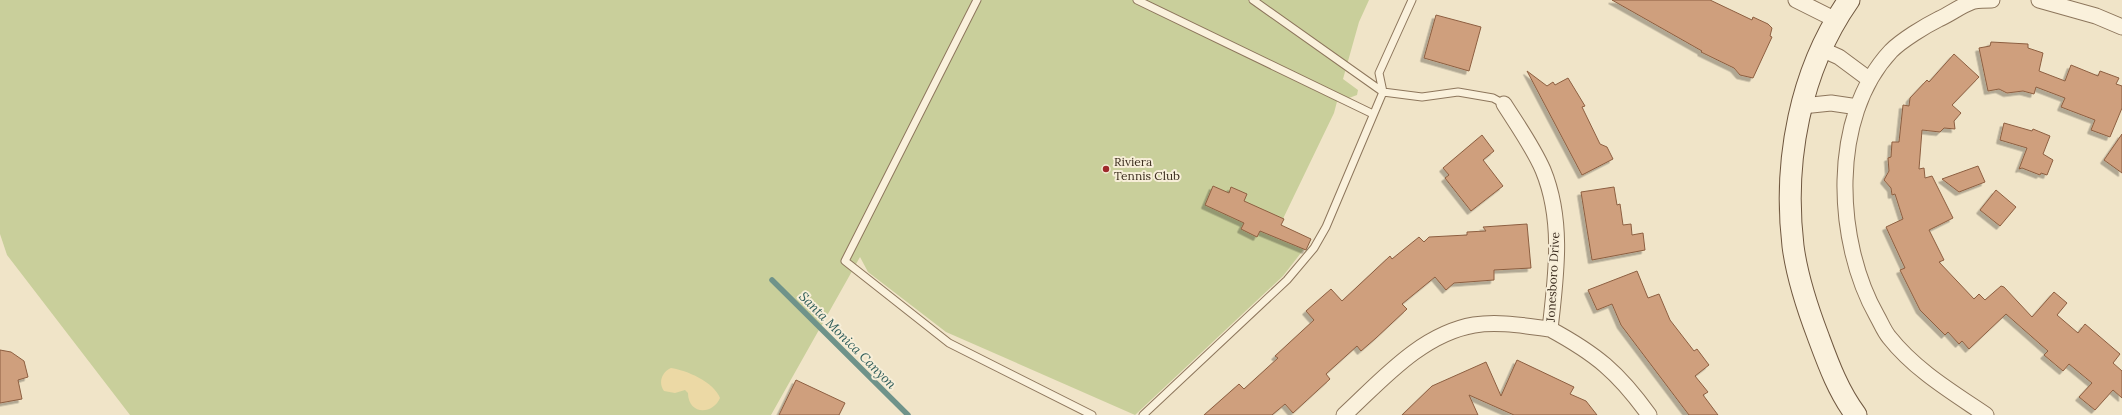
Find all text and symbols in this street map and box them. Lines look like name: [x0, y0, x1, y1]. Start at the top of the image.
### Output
place label: Riviera Tennis Club: [1114, 154, 1180, 183]
marker: Riviera Tennis Club: [1101, 164, 1111, 174]
street label: Jonesboro Drive: [1543, 231, 1562, 323]
water label: Santa Monica Canyon: [795, 288, 900, 393]

